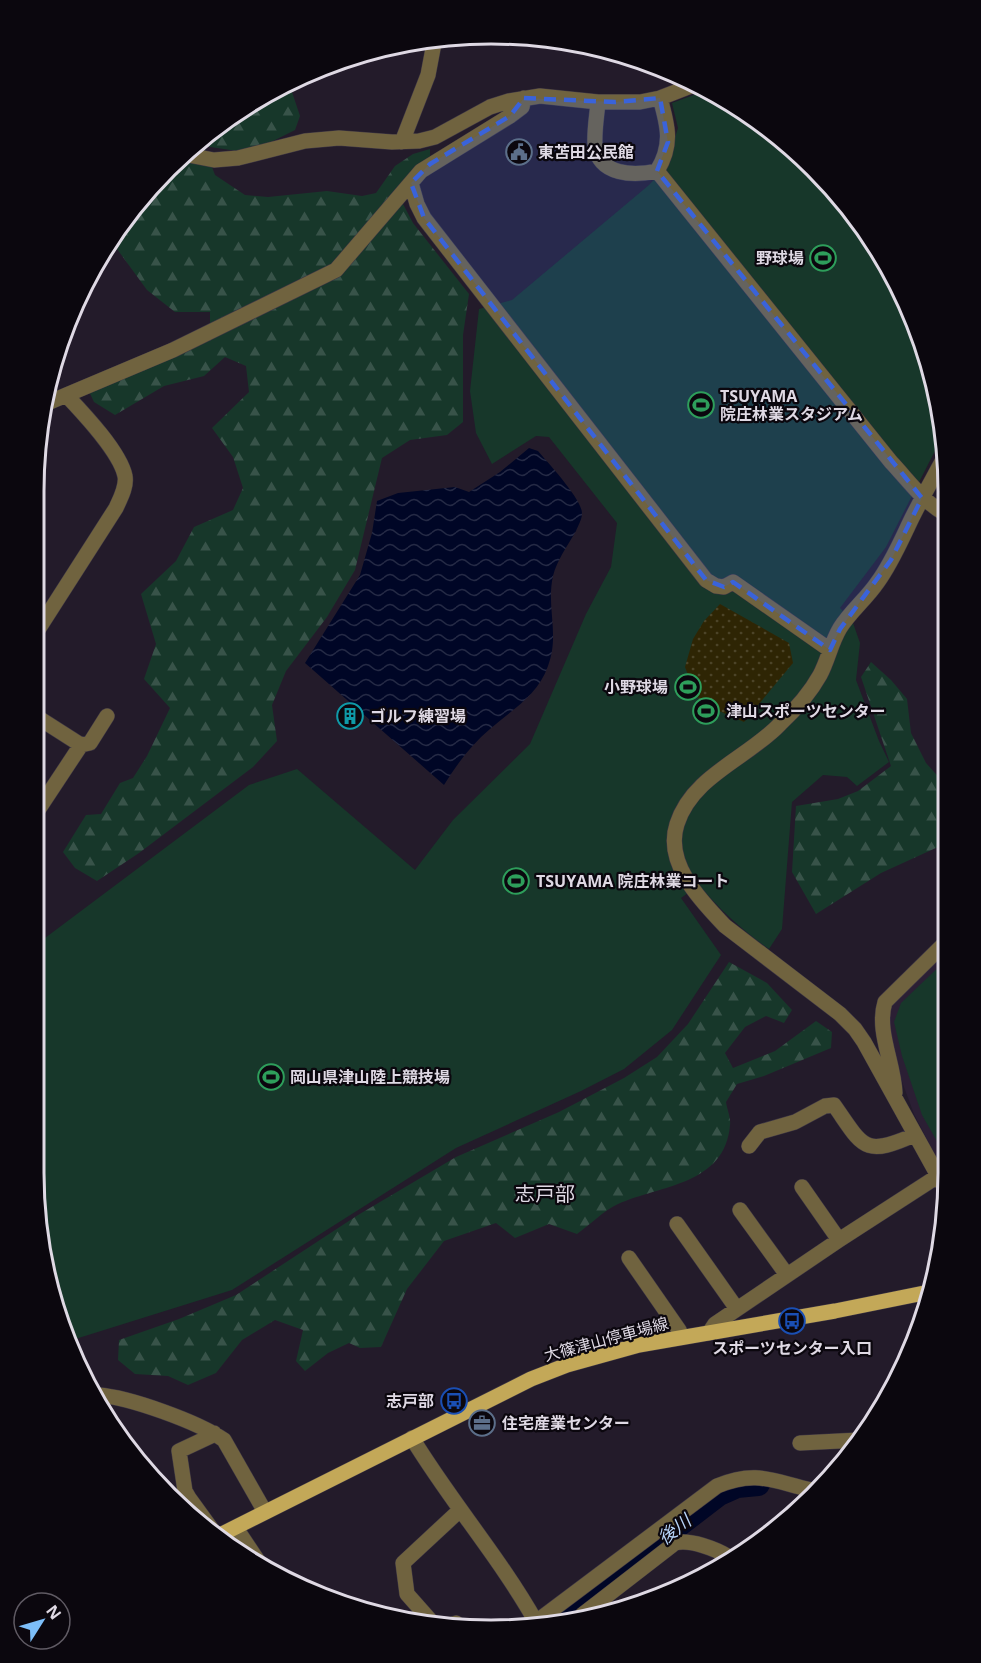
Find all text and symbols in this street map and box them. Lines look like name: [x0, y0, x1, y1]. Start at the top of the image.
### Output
public building icon: 東苫田公民館: [504, 137, 534, 167]
place label: 東苫田公民館: [538, 141, 634, 163]
sports icon: 野球場: [808, 243, 838, 273]
place label: 野球場: [756, 247, 804, 269]
place label: TSUYAMA 院庄林業スタジアム: [720, 385, 863, 425]
sports icon: TSUYAMA 院庄林業スタジアム: [686, 390, 716, 420]
sports icon: 小野球場: [673, 672, 703, 702]
place label: 小野球場: [604, 676, 668, 698]
sports icon: 津山スポーツセンター: [691, 696, 721, 726]
place label: 津山スポーツセンター: [726, 700, 886, 722]
building icon: ゴルフ練習場: [335, 701, 365, 731]
place label: ゴルフ練習場: [370, 705, 466, 727]
sports icon: TSUYAMA 院庄林業コート: [501, 866, 531, 896]
place label: TSUYAMA 院庄林業コート: [536, 870, 729, 892]
sports icon: 岡山県津山陸上競技場: [256, 1062, 286, 1092]
place label: 岡山県津山陸上競技場: [290, 1066, 450, 1088]
district label: 志戸部: [515, 1180, 575, 1207]
bus stop icon: スポーツセンター入口: [777, 1306, 807, 1336]
street label: 大篠津山停車場線: [541, 1312, 671, 1366]
place label: スポーツセンター入口: [712, 1337, 872, 1359]
bus stop icon: 志戸部: [439, 1386, 469, 1416]
place label: 志戸部: [386, 1390, 434, 1412]
office icon: 住宅産業センター: [467, 1408, 497, 1438]
place label: 住宅産業センター: [501, 1412, 630, 1434]
water label: 後川: [652, 1507, 697, 1550]
north arrow: [12, 1591, 72, 1651]
text: N: [41, 1600, 67, 1624]

